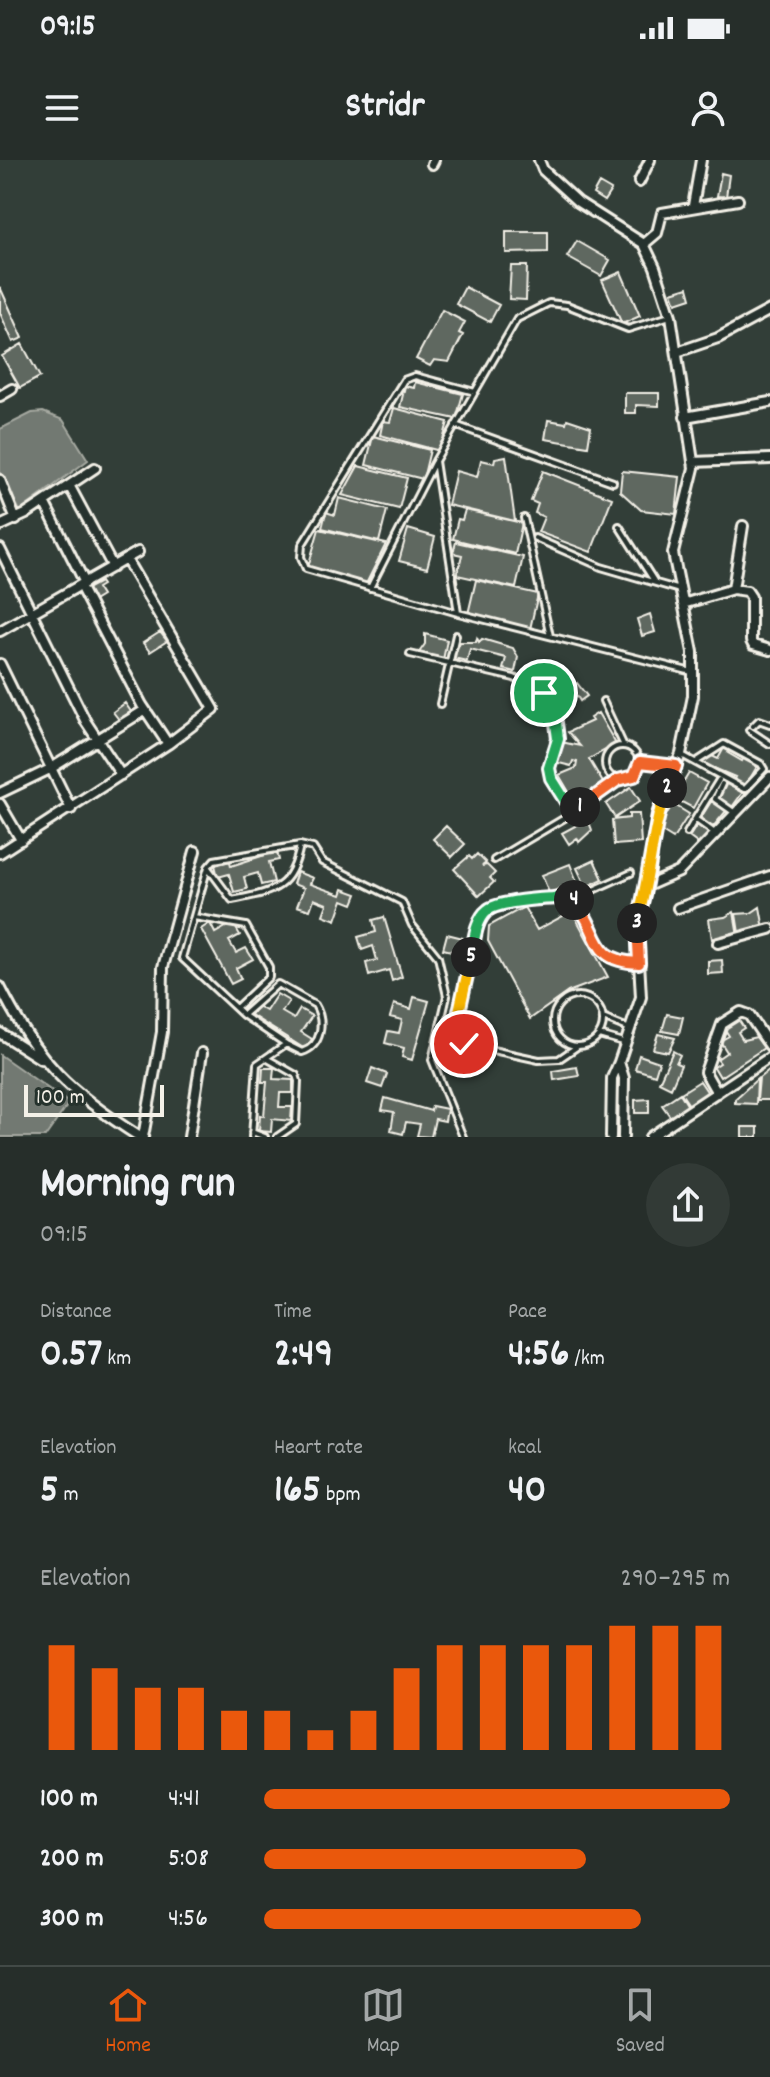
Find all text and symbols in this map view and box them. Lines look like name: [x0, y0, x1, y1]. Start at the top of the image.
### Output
text: 09:15: [40, 7, 96, 50]
text: Stridr: [345, 82, 425, 134]
icon: menu: [40, 86, 84, 130]
icon: person: [686, 86, 730, 130]
pin: [510, 659, 578, 727]
icon: arrive: [522, 671, 566, 715]
pin: 2: [647, 768, 687, 808]
text: 2: [662, 772, 672, 803]
pin: 1: [560, 787, 600, 827]
text: 1: [578, 791, 582, 822]
pin: 4: [554, 880, 594, 920]
text: 4: [569, 884, 579, 915]
pin: 3: [617, 903, 657, 943]
text: 3: [632, 907, 642, 938]
pin: 5: [451, 937, 491, 977]
text: 5: [466, 941, 476, 972]
pin: [430, 1010, 498, 1078]
icon: check: [442, 1022, 486, 1066]
scale bar: [24, 1081, 164, 1117]
text: 100 m: [36, 1083, 85, 1114]
text: Morning run: [40, 1155, 235, 1218]
button: share: [646, 1163, 730, 1247]
text: 09:15: [40, 1217, 88, 1254]
text: Distance: [40, 1297, 112, 1328]
text: Time: [274, 1297, 312, 1328]
text: Pace: [508, 1297, 547, 1328]
text: 0.57: [40, 1328, 102, 1385]
text: 2:49: [274, 1328, 333, 1385]
text: 4:56: [508, 1328, 569, 1385]
text: km: [102, 1344, 131, 1375]
text: /km: [569, 1344, 605, 1375]
text: Elevation: [40, 1433, 117, 1464]
text: Heart rate: [274, 1433, 363, 1464]
text: kcal: [508, 1433, 541, 1464]
text: 5: [40, 1464, 59, 1521]
text: 165: [274, 1464, 321, 1521]
text: 40: [508, 1464, 546, 1521]
text: m: [59, 1480, 79, 1511]
text: bpm: [321, 1480, 361, 1511]
text: Elevation: [40, 1561, 130, 1598]
text: 290–295 m: [621, 1561, 730, 1598]
text: 100 m: [40, 1781, 98, 1818]
text: 4:41: [168, 1781, 200, 1818]
text: 200 m: [40, 1841, 104, 1878]
text: 5:08: [168, 1841, 209, 1878]
text: 300 m: [40, 1901, 104, 1938]
text: 4:56: [168, 1901, 208, 1938]
tab: Home: [105, 1983, 151, 2062]
tab: Map: [361, 1983, 405, 2062]
tab: Saved: [616, 1983, 665, 2062]

